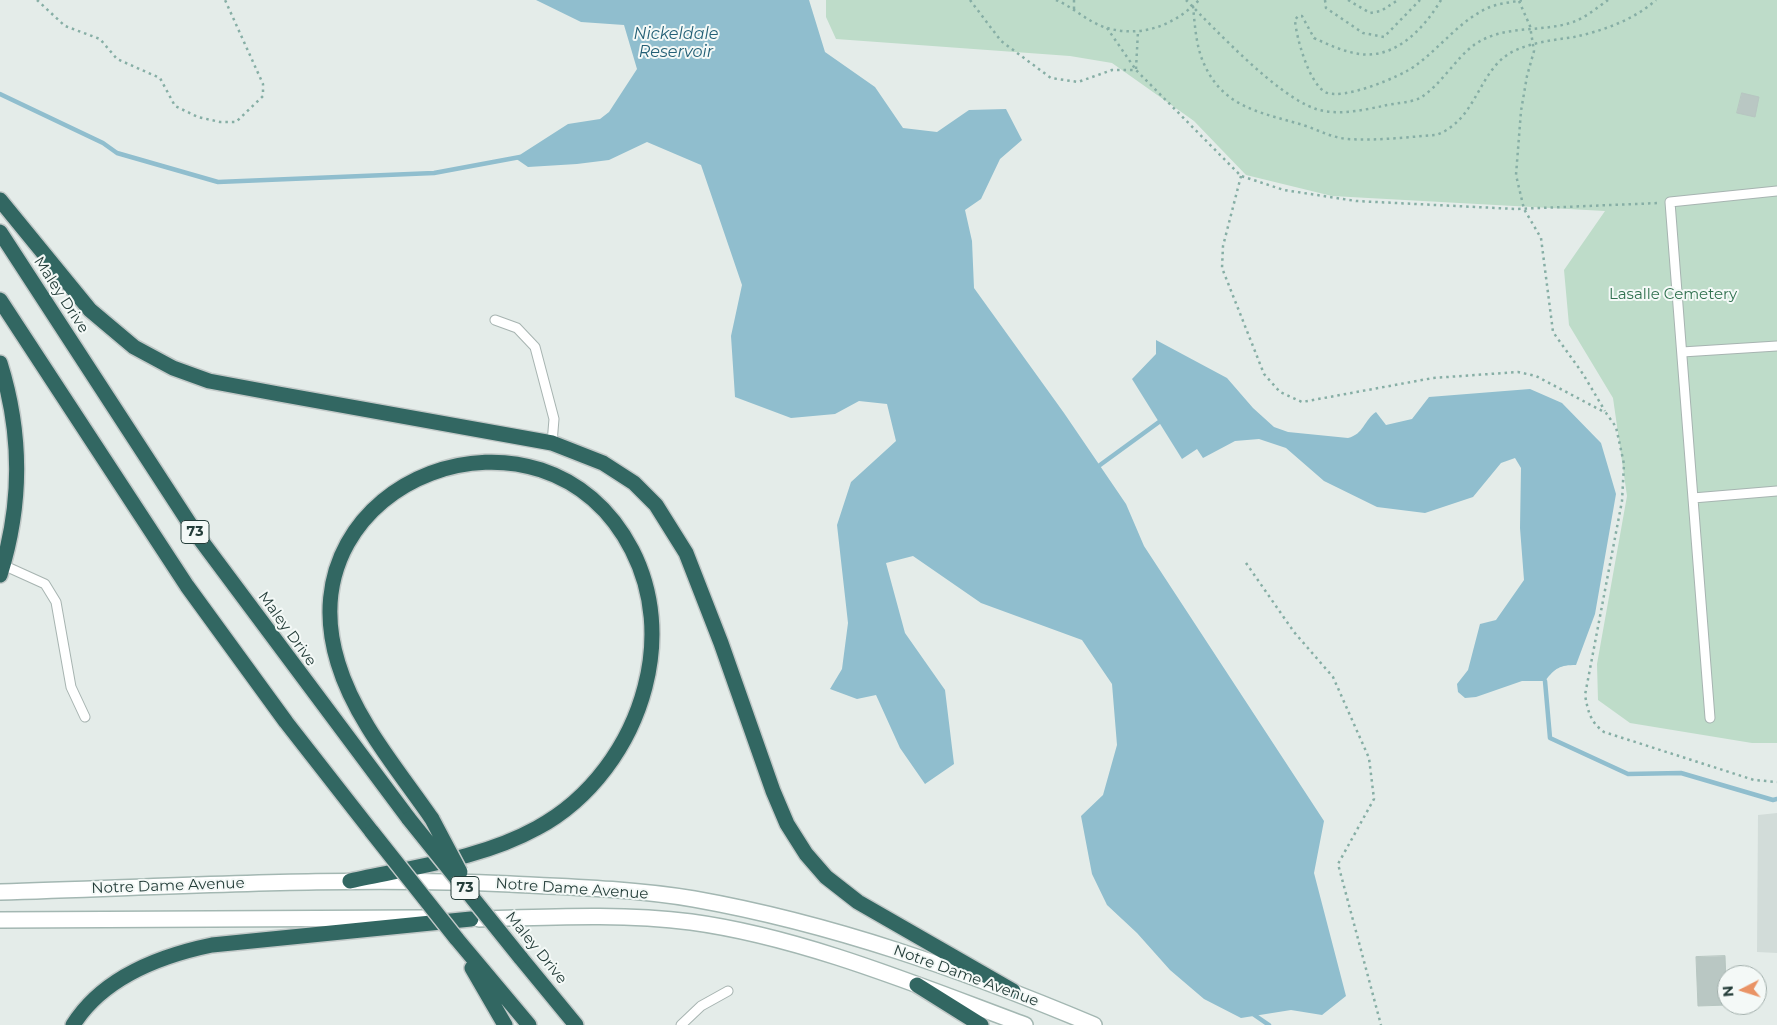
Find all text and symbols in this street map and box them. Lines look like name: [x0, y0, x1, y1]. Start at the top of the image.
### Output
water label: Nickeldale Reservoir: [634, 24, 718, 62]
street label: Maley Drive: [30, 253, 92, 337]
park label: Lasalle Cemetery: [1609, 286, 1737, 304]
road number: 73: [181, 520, 209, 544]
street label: Maley Drive: [254, 588, 320, 670]
street label: Notre Dame Avenue: [91, 874, 245, 898]
street label: Notre Dame Avenue: [495, 875, 649, 903]
road number: 73: [451, 876, 479, 900]
street label: Maley Drive: [501, 908, 571, 988]
street label: Notre Dame Avenue: [891, 941, 1041, 1011]
north arrow: [1717, 965, 1767, 1015]
text: N: [1719, 985, 1738, 998]

